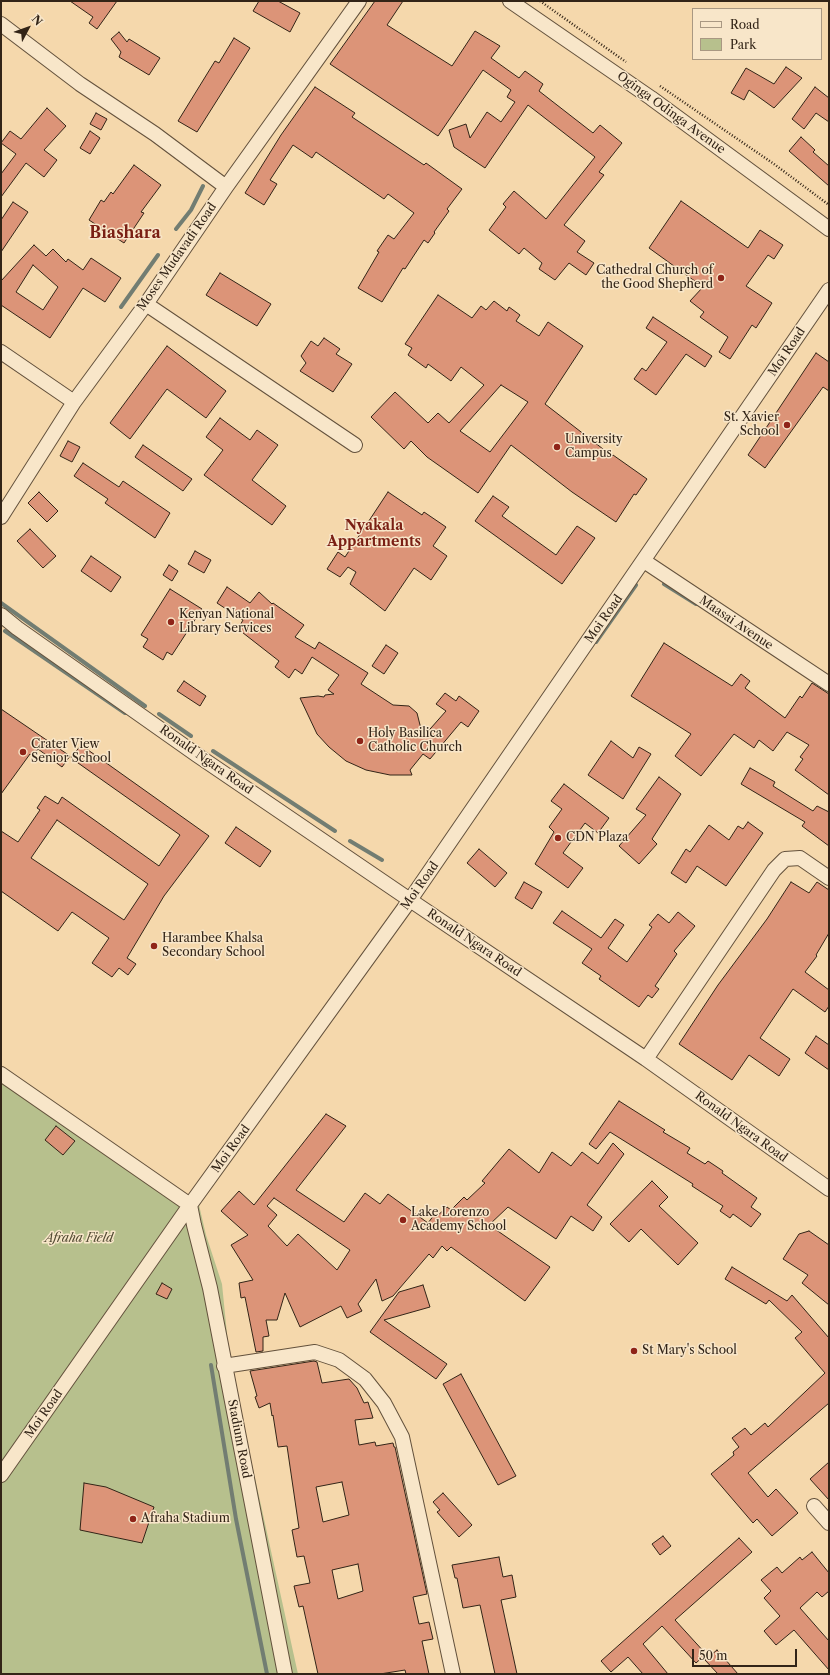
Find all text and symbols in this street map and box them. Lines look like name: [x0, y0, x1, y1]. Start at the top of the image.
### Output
north arrow: [8, 8, 48, 48]
legend: [692, 8, 822, 60]
text: N: [29, 12, 45, 28]
text: Road: [730, 17, 760, 32]
text: Park: [730, 37, 756, 52]
street label: Oginga Odinga Avenue: [614, 69, 728, 157]
street label: Moses Mudavadi Road: [134, 200, 220, 314]
district label: Biashara: [89, 223, 161, 243]
place label: Cathedral Church of the Good Shepherd: [596, 264, 713, 292]
marker: Cathedral Church of the Good Shepherd: [716, 273, 726, 283]
street label: Moi Road: [765, 325, 809, 379]
place label: St. Xavier School: [724, 411, 779, 439]
marker: St. Xavier School: [782, 420, 792, 430]
place label: University Campus: [565, 433, 623, 461]
marker: University Campus: [552, 442, 562, 452]
district label: Nyakala Appartments: [327, 518, 421, 550]
street label: Moi Road: [582, 592, 626, 646]
street label: Maasai Avenue: [696, 593, 776, 653]
place label: Kenyan National Library Services: [179, 608, 274, 636]
marker: Kenyan National Library Services: [166, 617, 176, 627]
street label: Ronald Ngara Road: [157, 722, 255, 798]
place label: Holy Basilica Catholic Church: [368, 727, 462, 755]
marker: Holy Basilica Catholic Church: [355, 736, 365, 746]
place label: Crater View Senior School: [31, 738, 111, 766]
marker: Crater View Senior School: [18, 747, 28, 757]
place label: CDN Plaza: [566, 831, 628, 845]
marker: CDN Plaza: [553, 833, 563, 843]
street label: Moi Road: [398, 859, 442, 913]
street label: Ronald Ngara Road: [424, 906, 524, 980]
place label: Harambee Khalsa Secondary School: [162, 932, 265, 960]
marker: Harambee Khalsa Secondary School: [149, 941, 159, 951]
street label: Ronald Ngara Road: [692, 1089, 790, 1165]
street label: Moi Road: [209, 1122, 253, 1176]
place label: Lake Lorenzo Academy School: [411, 1206, 506, 1234]
marker: Lake Lorenzo Academy School: [398, 1215, 408, 1225]
park label: Afraha Field: [45, 1232, 113, 1246]
place label: St Mary's School: [642, 1344, 737, 1358]
marker: St Mary's School: [629, 1346, 639, 1356]
street label: Moi Road: [22, 1387, 66, 1441]
street label: Stadium Road: [224, 1398, 254, 1480]
place label: Afraha Stadium: [141, 1512, 230, 1526]
marker: Afraha Stadium: [128, 1514, 138, 1524]
scale bar: [694, 1641, 799, 1667]
text: 50 m: [699, 1648, 728, 1663]

